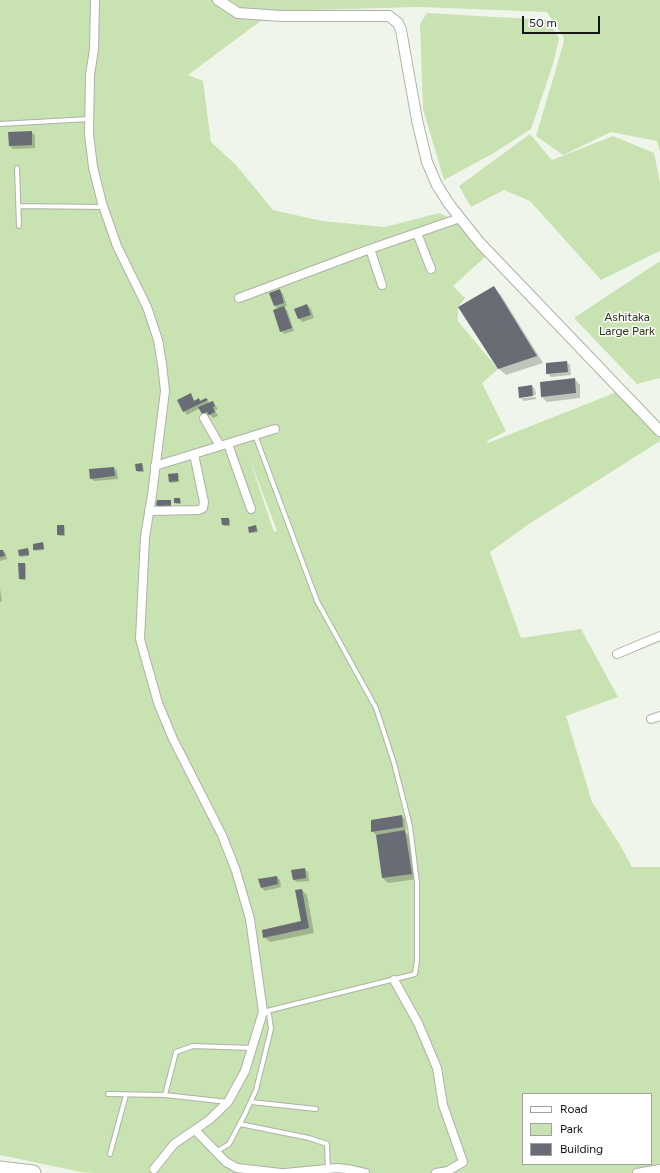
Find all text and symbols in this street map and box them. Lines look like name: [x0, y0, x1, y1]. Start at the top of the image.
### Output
scale bar: [524, 8, 602, 34]
text: 50 m: [529, 16, 557, 30]
park label: Ashitaka Large Park: [599, 310, 655, 338]
legend: [522, 1093, 652, 1165]
text: Road: [560, 1102, 588, 1116]
text: Park: [560, 1122, 583, 1136]
text: Building: [560, 1142, 603, 1156]

